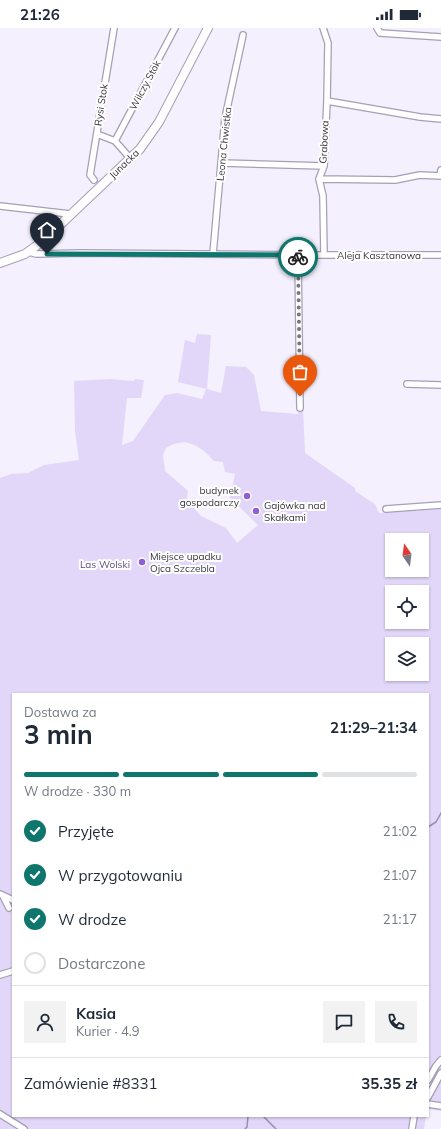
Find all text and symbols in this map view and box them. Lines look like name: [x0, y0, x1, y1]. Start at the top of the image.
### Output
text: 21:26: [20, 5, 60, 24]
street label: Wilczy Stok: [126, 57, 164, 112]
street label: Rysi Stok: [91, 82, 111, 127]
street label: Leona Chwistka: [214, 106, 234, 182]
street label: Grabowa: [316, 120, 332, 164]
street label: Junacka: [106, 146, 142, 182]
pin: [30, 213, 64, 254]
icon: home: [36, 219, 58, 241]
courier: [278, 237, 318, 277]
icon: bike: [287, 246, 309, 268]
street label: Aleja Kasztanowa: [337, 249, 421, 262]
pin: [283, 355, 317, 396]
icon: bag: [289, 361, 311, 383]
place label: budynek gospodarczy: [180, 484, 240, 509]
marker: budynek gospodarczy: [242, 491, 252, 501]
place label: Gajówka nad Skałkami: [264, 499, 326, 524]
marker: Gajówka nad Skałkami: [251, 506, 261, 516]
north arrow: [385, 533, 429, 577]
map controls: [385, 533, 429, 681]
place label: Miejsce upadku Ojca Szczebla: [150, 550, 221, 575]
marker: Miejsce upadku Ojca Szczebla: [137, 557, 147, 567]
park label: Las Wolski: [80, 558, 130, 571]
button: locate: [385, 585, 429, 629]
button: layers: [385, 637, 429, 681]
text: Dostawa za: [24, 704, 97, 720]
text: 3 min: [24, 718, 93, 751]
text: 21:29–21:34: [330, 718, 417, 737]
text: W drodze · 330 m: [24, 783, 131, 799]
icon: check: [24, 820, 46, 842]
text: Przyjęte: [58, 822, 114, 841]
text: 21:02: [383, 823, 417, 839]
icon: check: [24, 864, 46, 886]
text: W przygotowaniu: [58, 866, 183, 885]
text: 21:07: [383, 867, 417, 883]
icon: check: [24, 908, 46, 930]
text: W drodze: [58, 910, 126, 929]
text: 21:17: [383, 911, 417, 927]
text: Dostarczone: [58, 954, 145, 973]
button: person: [24, 1001, 66, 1043]
button: chat: [323, 1001, 365, 1043]
button: phone: [375, 1001, 417, 1043]
text: Kasia: [76, 1004, 116, 1023]
text: Kurier · 4.9: [76, 1023, 140, 1039]
text: Zamówienie #8331: [24, 1074, 158, 1093]
text: 35.35 zł: [361, 1074, 417, 1093]

